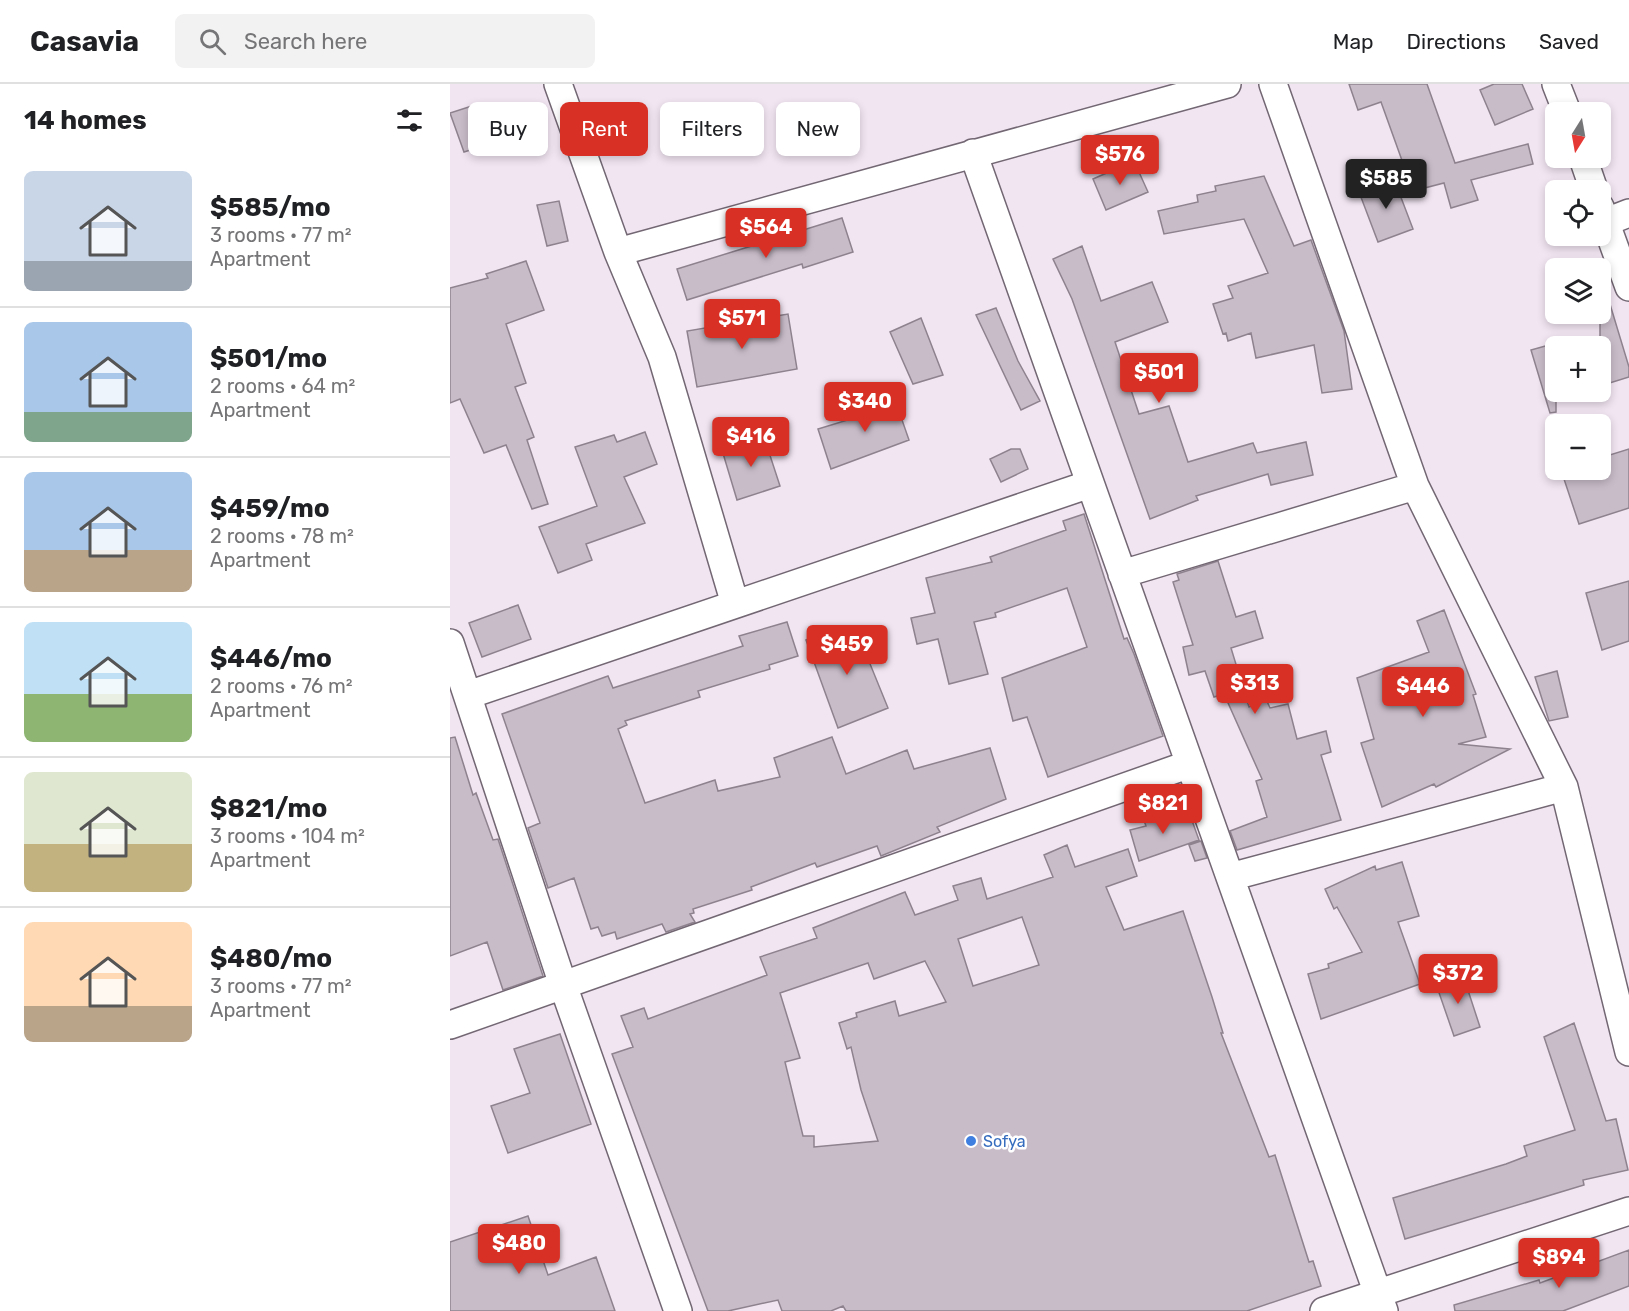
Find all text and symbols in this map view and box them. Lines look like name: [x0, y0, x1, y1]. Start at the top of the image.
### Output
search box: [175, 14, 595, 68]
text: Casavia: [30, 25, 139, 58]
icon: search: [196, 25, 229, 58]
text: Search here: [244, 28, 367, 55]
text: Map: [1333, 29, 1374, 54]
text: Directions: [1407, 29, 1506, 54]
text: Saved: [1539, 29, 1599, 54]
chip: Buy: [468, 102, 548, 156]
chip: Rent: [560, 102, 648, 156]
chip: Filters: [660, 102, 764, 156]
chip: New: [776, 102, 860, 156]
north arrow: [1545, 102, 1611, 168]
map controls: [1545, 102, 1611, 480]
icon: filters: [393, 104, 426, 137]
text: 14 homes: [24, 105, 147, 136]
pin: $576: [1084, 135, 1156, 186]
text: $576: [1095, 142, 1145, 166]
pin: $585: [1350, 159, 1422, 210]
text: $585: [1360, 166, 1412, 190]
button: locate: [1545, 180, 1611, 246]
text: $585/mo: [210, 192, 331, 223]
icon: home: [72, 195, 144, 267]
pin: $564: [730, 208, 802, 259]
text: $564: [740, 215, 792, 239]
text: 3 rooms · 77 m²: [210, 223, 352, 247]
text: Apartment: [210, 247, 311, 271]
button: layers: [1545, 258, 1611, 324]
pin: $571: [706, 299, 778, 350]
text: $571: [718, 306, 766, 330]
button: +: [1545, 336, 1611, 402]
text: $501/mo: [210, 343, 327, 374]
icon: home: [72, 346, 144, 418]
pin: $501: [1123, 353, 1195, 404]
text: $501: [1134, 360, 1184, 384]
text: 2 rooms · 64 m²: [210, 374, 355, 398]
pin: $340: [829, 382, 901, 433]
text: $340: [838, 389, 892, 413]
text: Apartment: [210, 398, 311, 422]
button: −: [1545, 414, 1611, 480]
pin: $416: [715, 417, 787, 468]
text: $416: [726, 424, 776, 448]
text: $459/mo: [210, 493, 330, 524]
icon: home: [72, 496, 144, 568]
text: 2 rooms · 78 m²: [210, 524, 354, 548]
text: Apartment: [210, 548, 311, 572]
pin: $459: [811, 625, 883, 676]
text: $459: [821, 632, 873, 656]
text: $446/mo: [210, 643, 332, 674]
icon: home: [72, 646, 144, 718]
pin: $313: [1219, 664, 1291, 715]
pin: $446: [1387, 667, 1459, 718]
text: $313: [1230, 671, 1280, 695]
text: 2 rooms · 76 m²: [210, 674, 353, 698]
text: $446: [1396, 674, 1450, 698]
text: Apartment: [210, 698, 311, 722]
pin: $821: [1127, 784, 1199, 835]
text: $821: [1138, 791, 1188, 815]
text: $821/mo: [210, 793, 327, 824]
icon: home: [72, 796, 144, 868]
text: 3 rooms · 104 m²: [210, 824, 365, 848]
text: Apartment: [210, 848, 311, 872]
text: $480/mo: [210, 943, 332, 974]
icon: home: [72, 946, 144, 1018]
pin: $372: [1422, 954, 1494, 1005]
text: $372: [1433, 961, 1484, 985]
text: 3 rooms · 77 m²: [210, 974, 352, 998]
text: Apartment: [210, 998, 311, 1022]
place label: Sofya: [983, 1132, 1026, 1151]
marker: Sofya: [964, 1134, 978, 1148]
pin: $480: [483, 1224, 555, 1275]
text: $480: [492, 1231, 546, 1255]
pin: $894: [1523, 1238, 1595, 1289]
text: $894: [1532, 1245, 1586, 1269]

